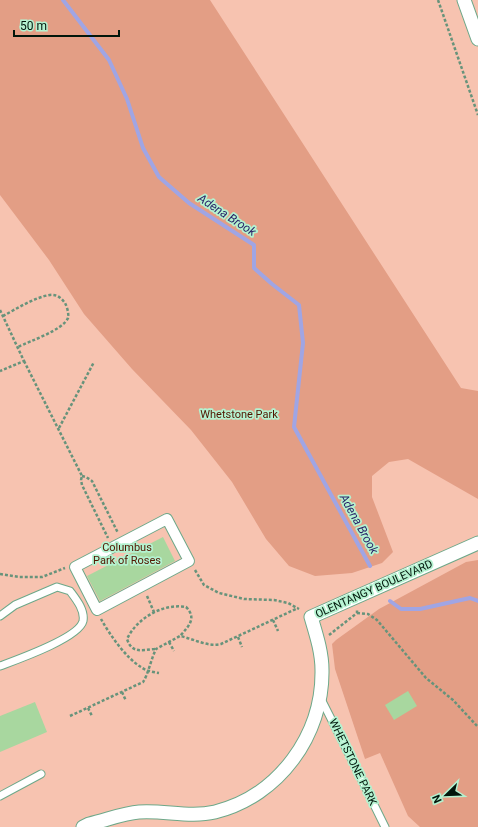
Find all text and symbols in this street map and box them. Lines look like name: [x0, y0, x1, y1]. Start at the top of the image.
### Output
scale bar: [14, 12, 119, 38]
text: 50 m: [20, 19, 47, 33]
water label: Adena Brook: [195, 191, 260, 240]
park label: Whetstone Park: [200, 408, 278, 421]
water label: Adena Brook: [336, 491, 382, 557]
park label: Columbus Park of Roses: [93, 541, 161, 567]
street label: OLENTANGY BOULEVARD: [313, 557, 435, 621]
street label: WHETSTONE PARK: [326, 717, 380, 808]
north arrow: [426, 775, 466, 815]
text: N: [430, 792, 445, 805]

